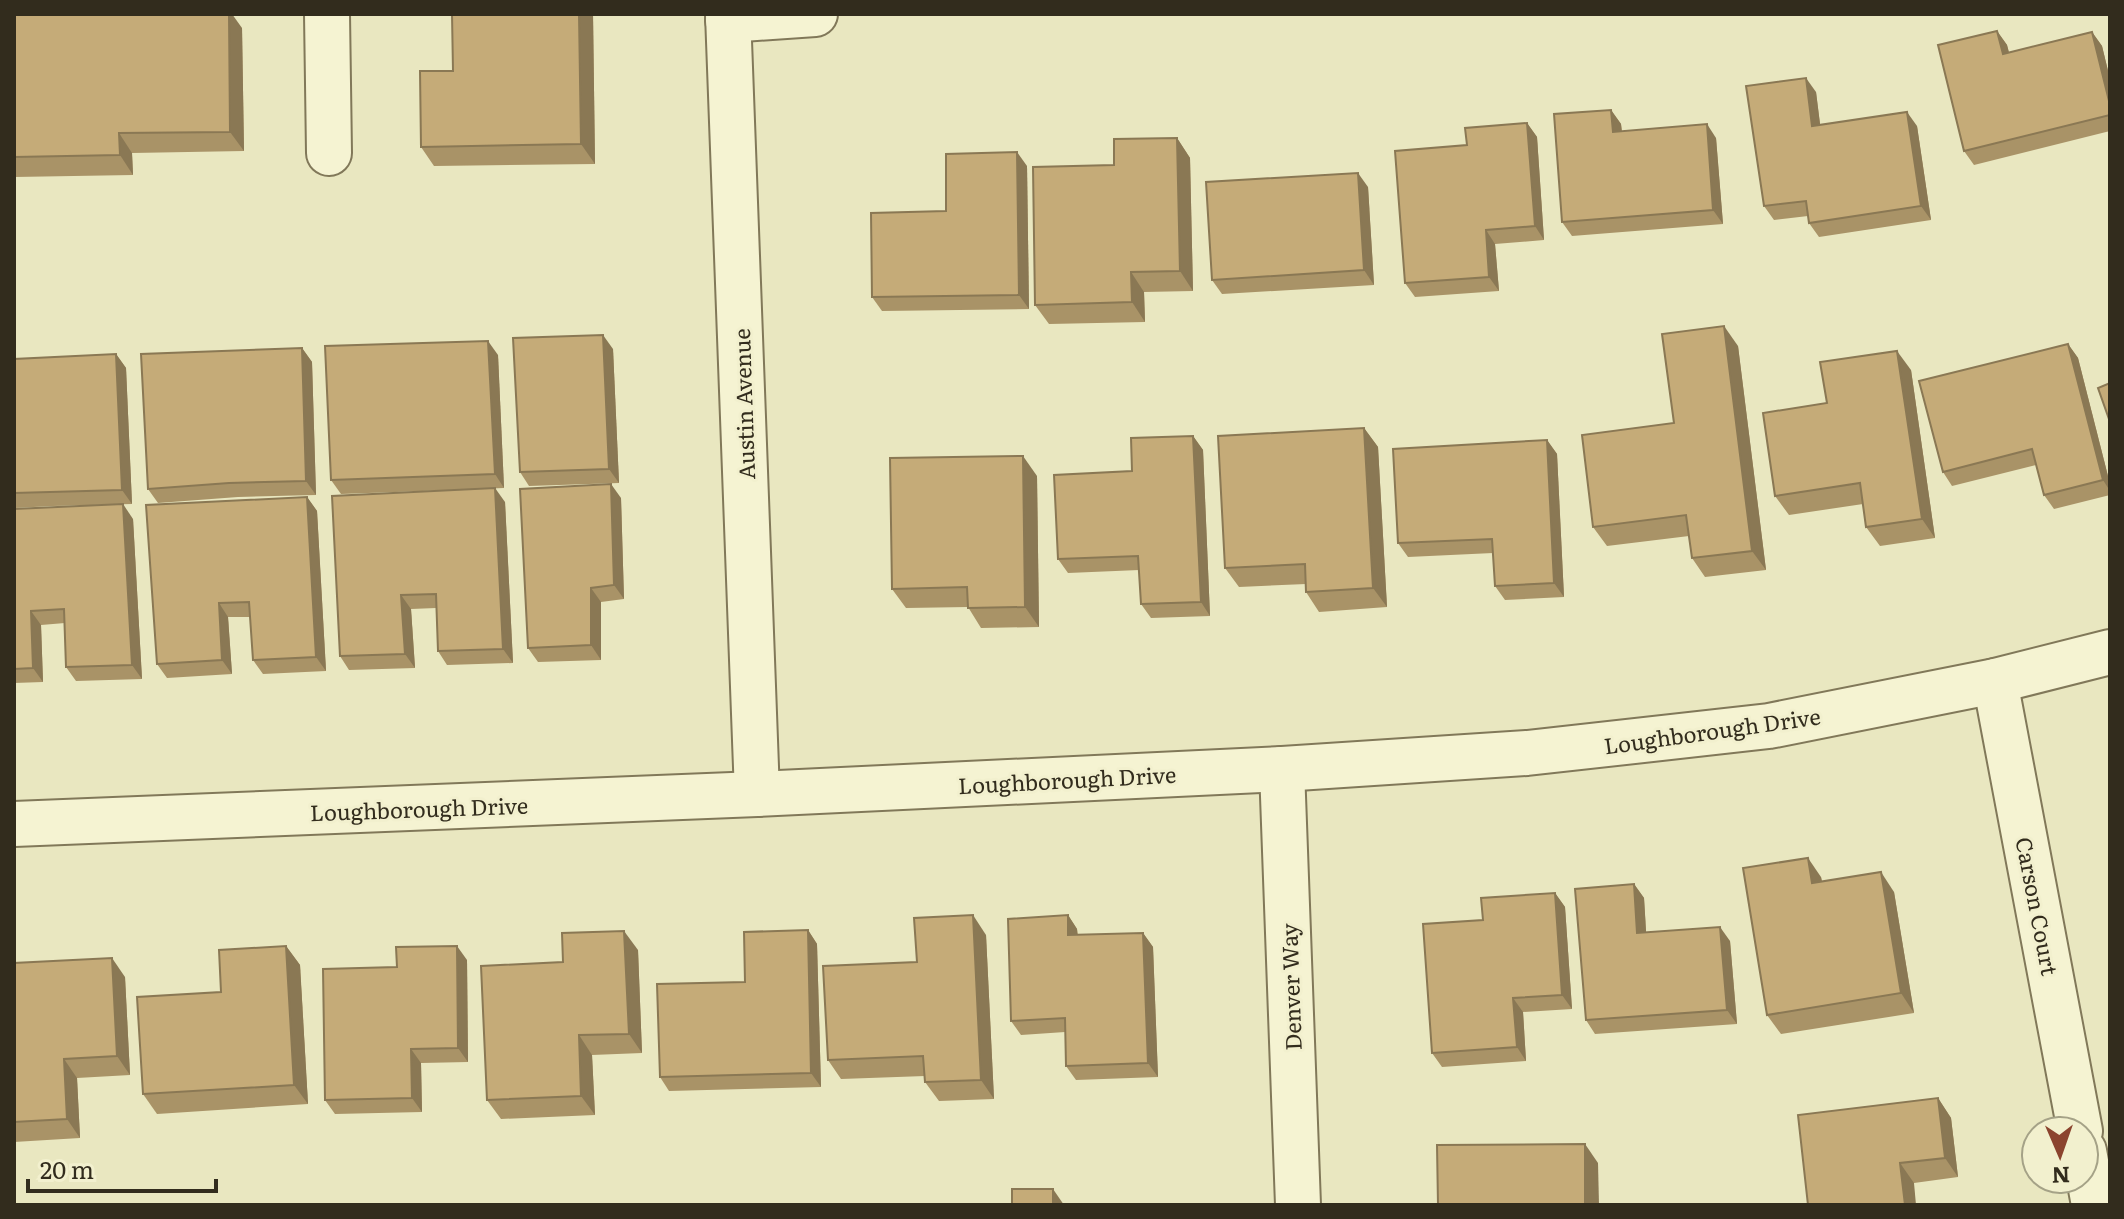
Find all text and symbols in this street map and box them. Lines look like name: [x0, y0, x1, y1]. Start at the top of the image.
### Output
street label: Austin Avenue: [724, 328, 762, 480]
street label: Loughborough Drive: [1602, 698, 1822, 762]
street label: Loughborough Drive: [957, 757, 1177, 801]
street label: Loughborough Drive: [309, 788, 529, 828]
street label: Carson Court: [2008, 834, 2068, 978]
street label: Denver Way: [1271, 923, 1309, 1051]
north arrow: [2020, 1115, 2100, 1195]
scale bar: [28, 1143, 216, 1193]
text: 20 m: [40, 1151, 94, 1186]
text: N: [2051, 1160, 2071, 1193]

